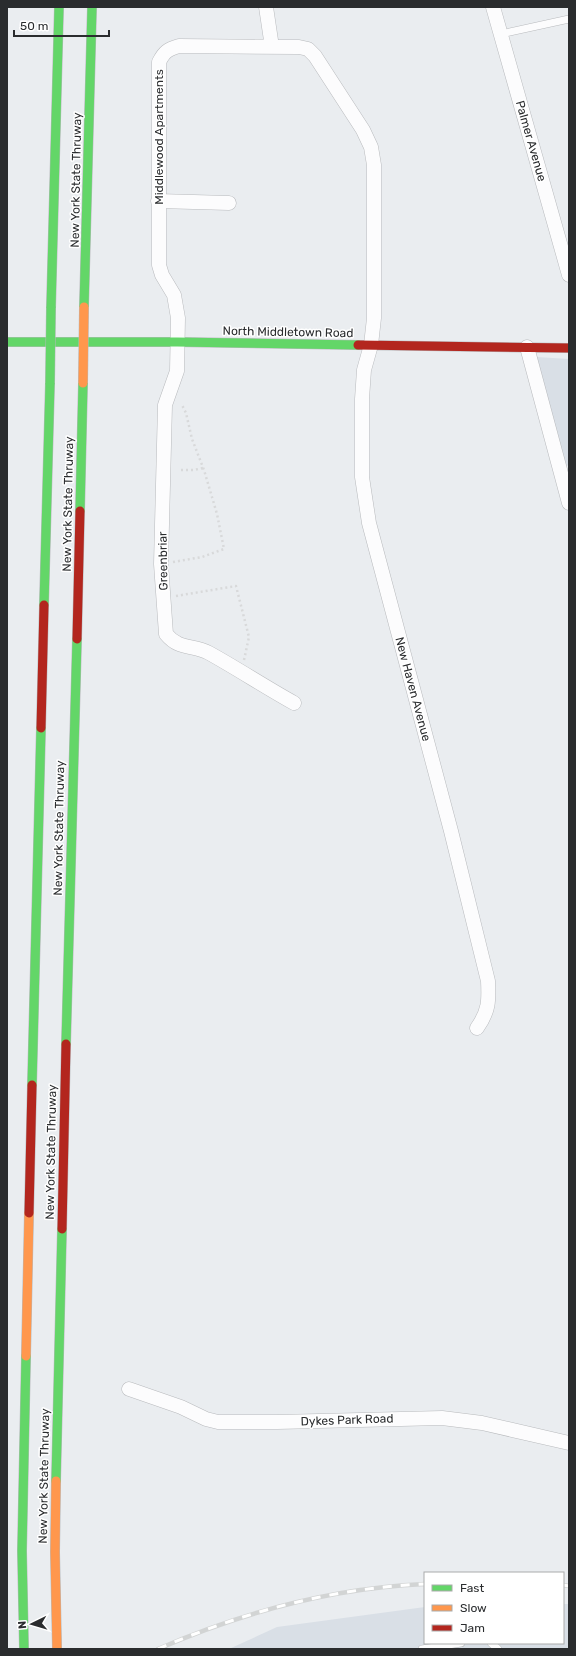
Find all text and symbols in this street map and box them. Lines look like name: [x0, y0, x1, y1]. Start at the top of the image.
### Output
scale bar: [14, 12, 109, 38]
text: 50 m: [20, 19, 48, 33]
street label: Middlewood Apartments: [152, 69, 166, 205]
street label: Palmer Avenue: [513, 99, 549, 183]
street label: New York State Thruway: [68, 112, 84, 248]
street label: North Middletown Road: [223, 324, 353, 340]
street label: New York State Thruway: [60, 436, 76, 572]
street label: Greenbriar: [155, 531, 171, 591]
street label: New Haven Avenue: [392, 635, 434, 743]
street label: New York State Thruway: [51, 760, 67, 896]
street label: New York State Thruway: [43, 1084, 59, 1220]
street label: New York State Thruway: [36, 1408, 52, 1544]
street label: Dykes Park Road: [300, 1411, 394, 1429]
legend: [424, 1572, 564, 1644]
text: Fast: [460, 1581, 484, 1595]
text: Slow: [460, 1601, 487, 1615]
north arrow: [12, 1604, 52, 1644]
text: N: [16, 1620, 29, 1629]
text: Jam: [460, 1621, 485, 1635]

